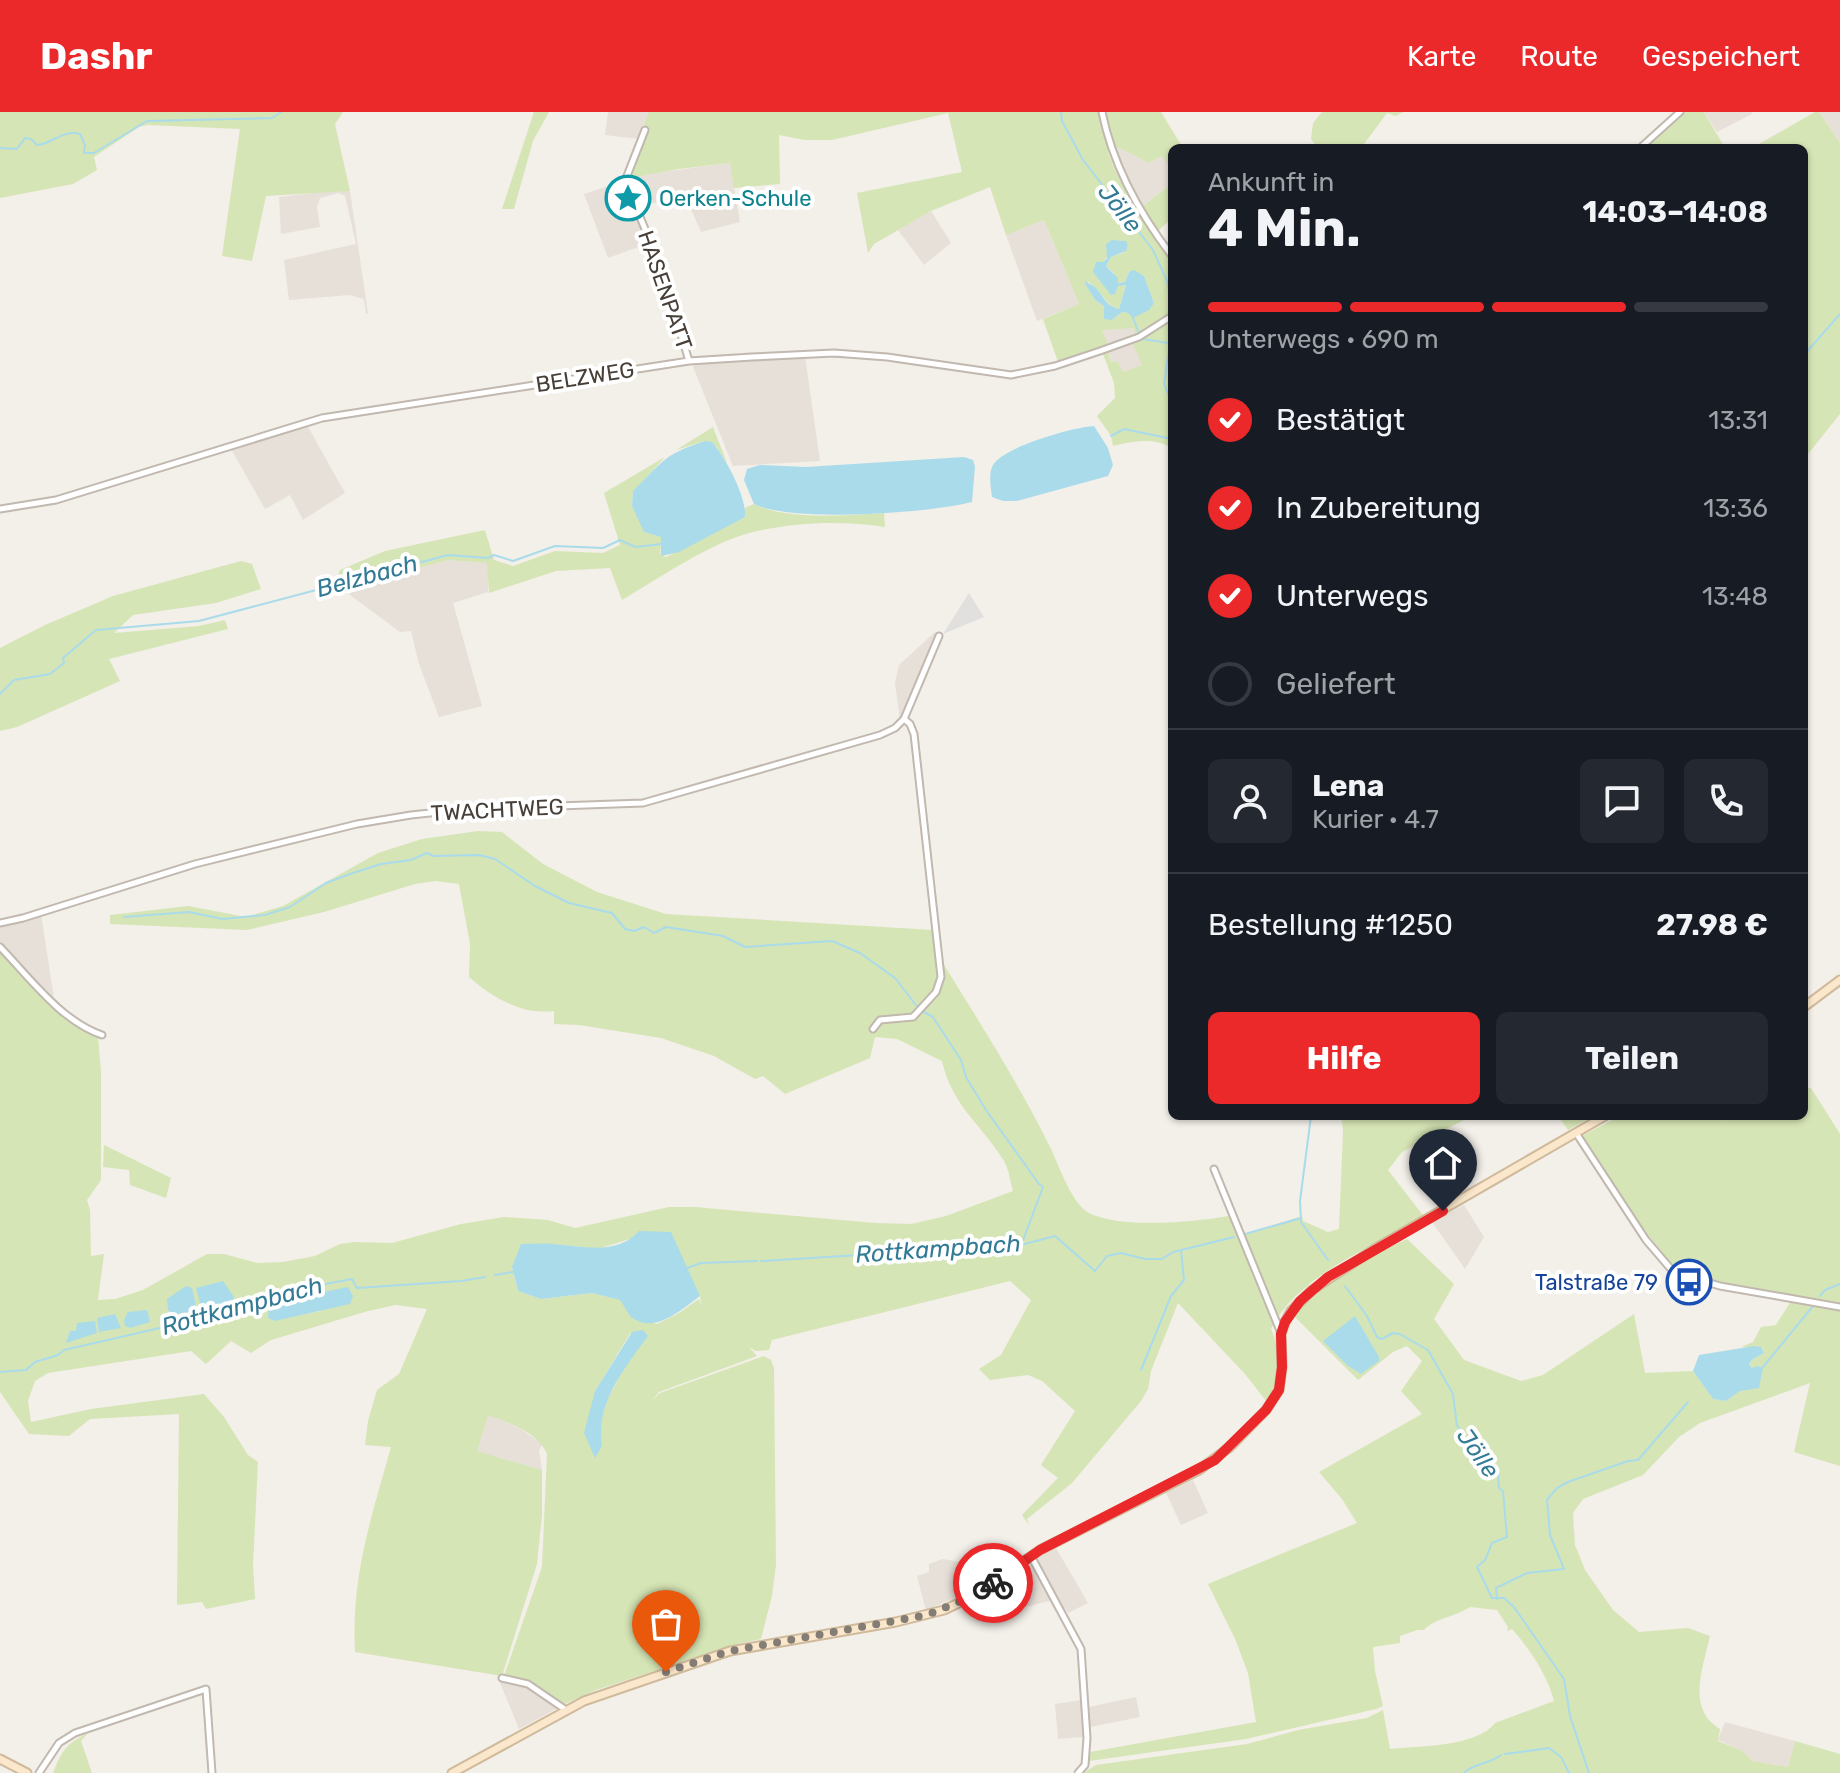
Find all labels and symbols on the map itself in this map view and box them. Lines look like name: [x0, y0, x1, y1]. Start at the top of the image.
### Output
place icon: Oerken-Schule: [604, 174, 652, 222]
water label: Jölle: [1092, 178, 1148, 238]
place label: Oerken-Schule: [659, 185, 811, 212]
street label: HASENPATT: [632, 227, 698, 353]
street label: BELZWEG: [534, 356, 636, 398]
water label: Belzbach: [313, 549, 421, 603]
street label: TWACHTWEG: [430, 793, 564, 827]
pin: [1409, 1129, 1477, 1211]
water label: Rottkampbach: [854, 1229, 1022, 1269]
bus stop icon: Talstraße 79: [1665, 1258, 1713, 1306]
place label: Talstraße 79: [1535, 1269, 1658, 1296]
water label: Rottkampbach: [158, 1271, 326, 1341]
water label: Jölle: [1451, 1423, 1505, 1483]
courier: [953, 1543, 1033, 1623]
pin: [632, 1590, 700, 1672]

